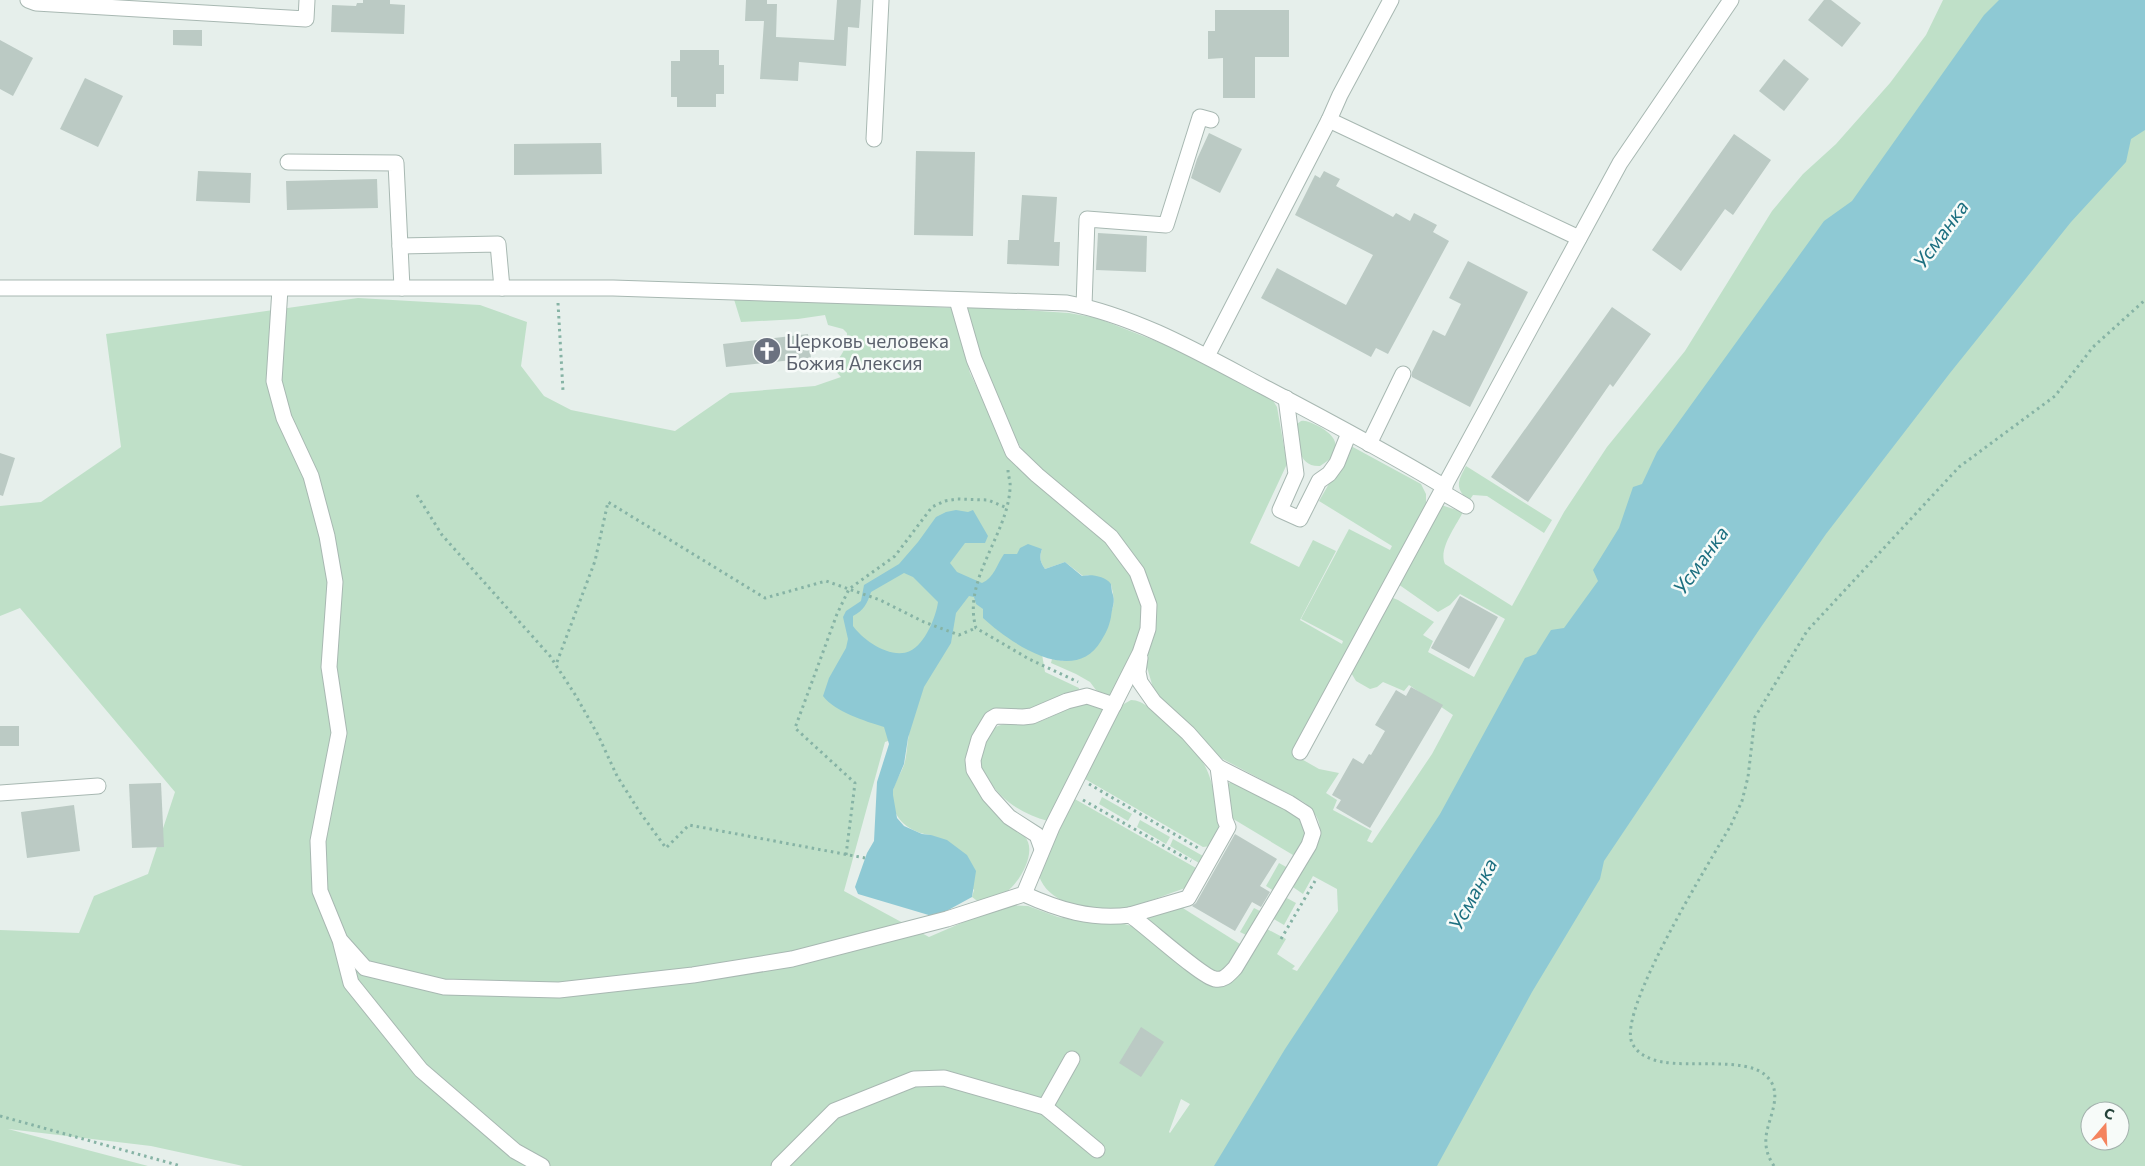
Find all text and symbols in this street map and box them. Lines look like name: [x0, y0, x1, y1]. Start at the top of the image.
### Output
water label: Усманка: [1907, 195, 1973, 273]
place label: Церковь человека Божия Алексия: [786, 329, 949, 374]
church icon: Церковь человека Божия Алексия: [752, 336, 782, 366]
water label: Усманка: [1667, 521, 1733, 599]
water label: Усманка: [1442, 854, 1502, 934]
north arrow: [2080, 1101, 2130, 1151]
text: С: [2102, 1104, 2117, 1123]

